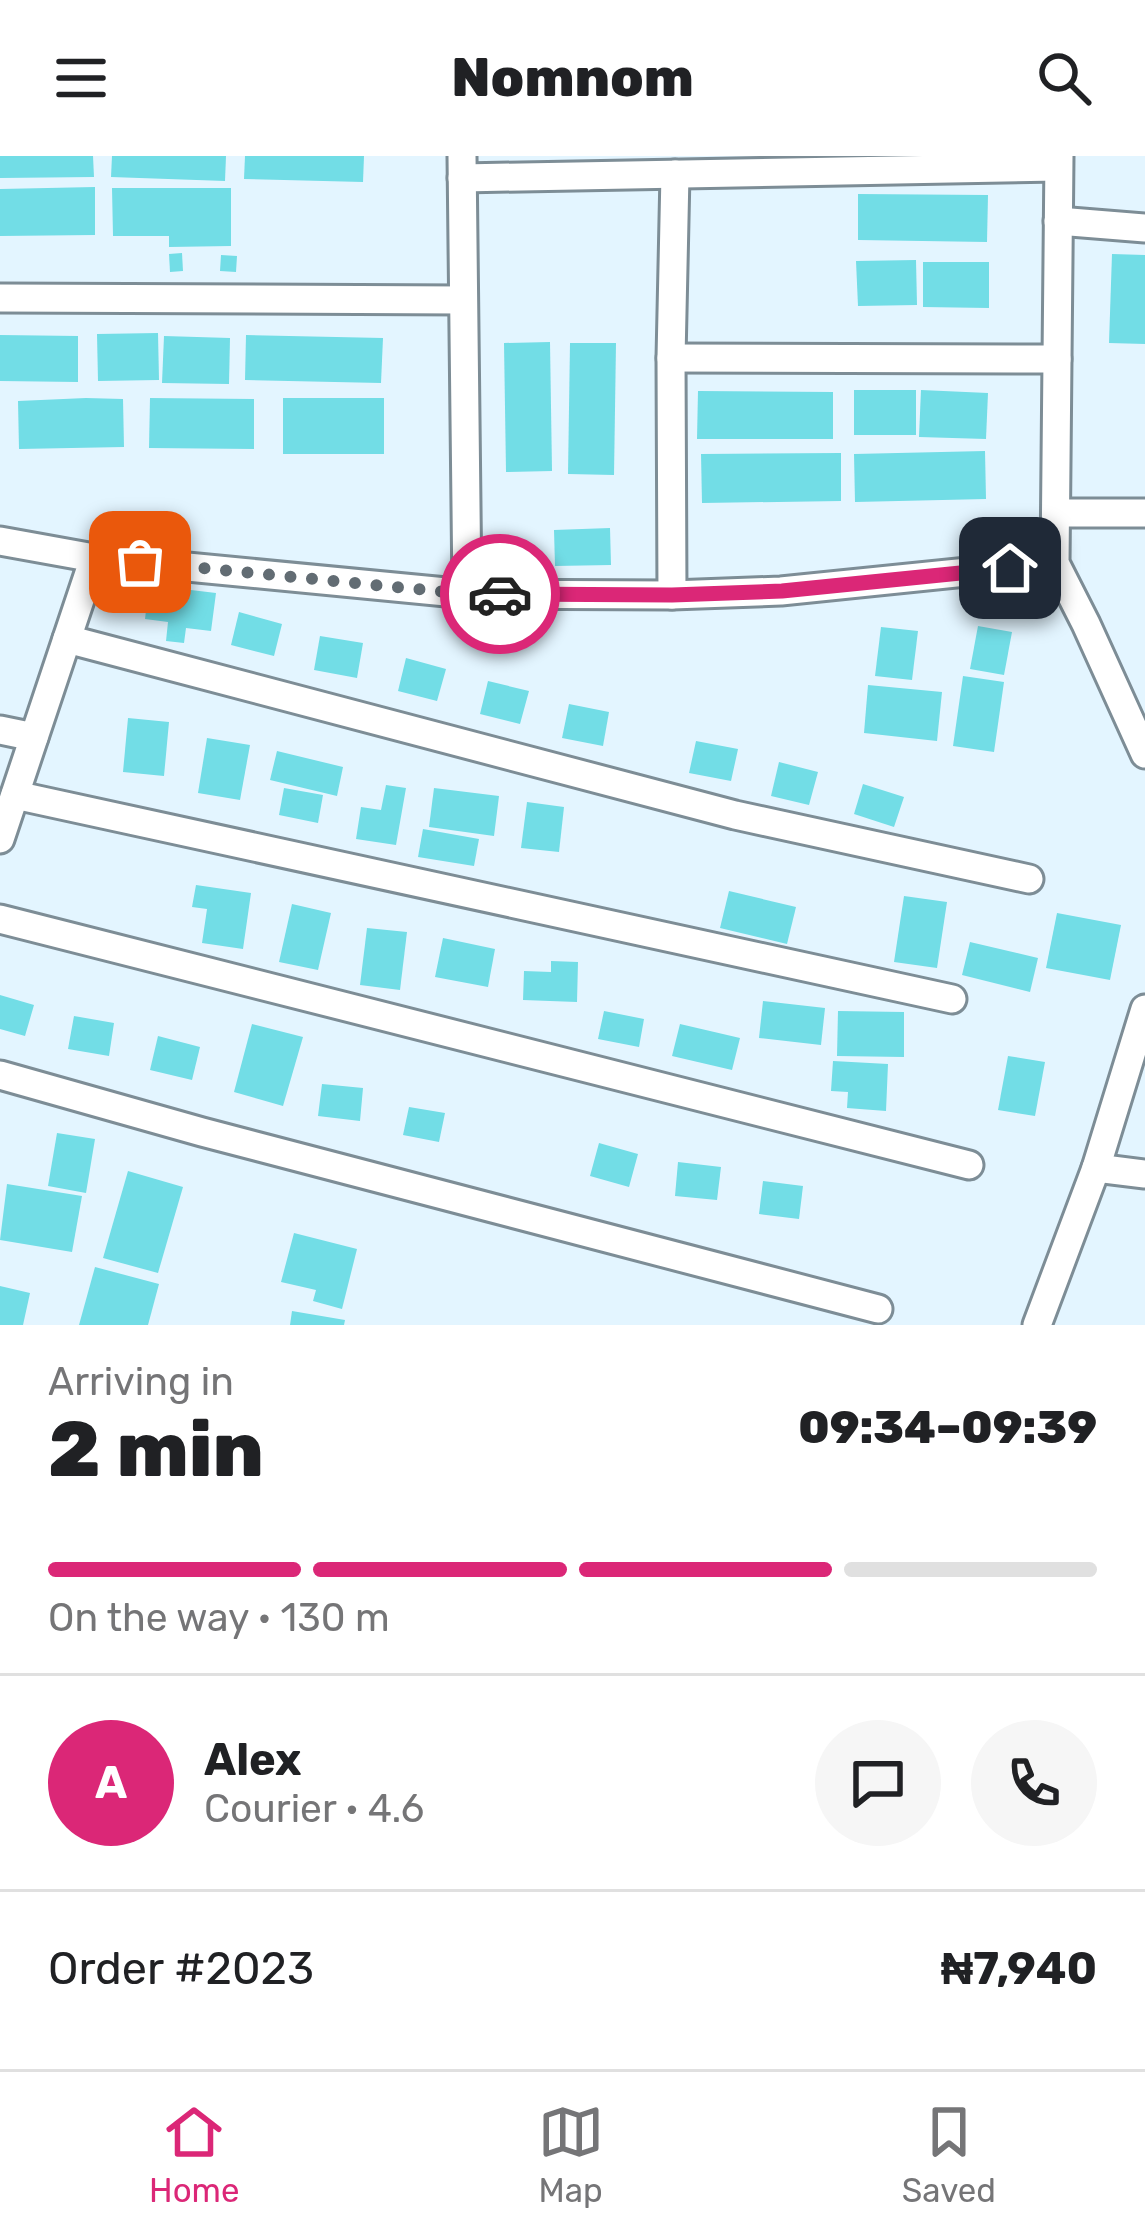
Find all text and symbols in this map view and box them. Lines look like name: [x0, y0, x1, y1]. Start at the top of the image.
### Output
icon: menu: [48, 45, 114, 111]
icon: search: [1031, 45, 1097, 111]
text: Nomnom: [451, 46, 694, 110]
pin: [89, 511, 191, 613]
pin: [959, 517, 1061, 619]
icon: bag: [107, 529, 173, 595]
courier: [440, 534, 560, 654]
icon: home: [977, 535, 1043, 601]
icon: car: [467, 561, 533, 627]
text: Arriving in: [48, 1359, 234, 1405]
text: 09:34–09:39: [798, 1401, 1097, 1454]
text: 2 min: [48, 1403, 264, 1496]
text: On the way · 130 m: [48, 1595, 390, 1641]
button: chat: [815, 1720, 941, 1846]
button: phone: [971, 1720, 1097, 1846]
text: Alex: [204, 1733, 302, 1786]
text: A: [95, 1756, 127, 1809]
text: Courier · 4.6: [204, 1786, 424, 1832]
text: Order #2023: [48, 1942, 314, 1995]
text: ₦7,940: [941, 1942, 1097, 1995]
tab: Home: [149, 2099, 239, 2210]
tab: Map: [538, 2099, 604, 2210]
tab: Saved: [902, 2099, 996, 2210]

